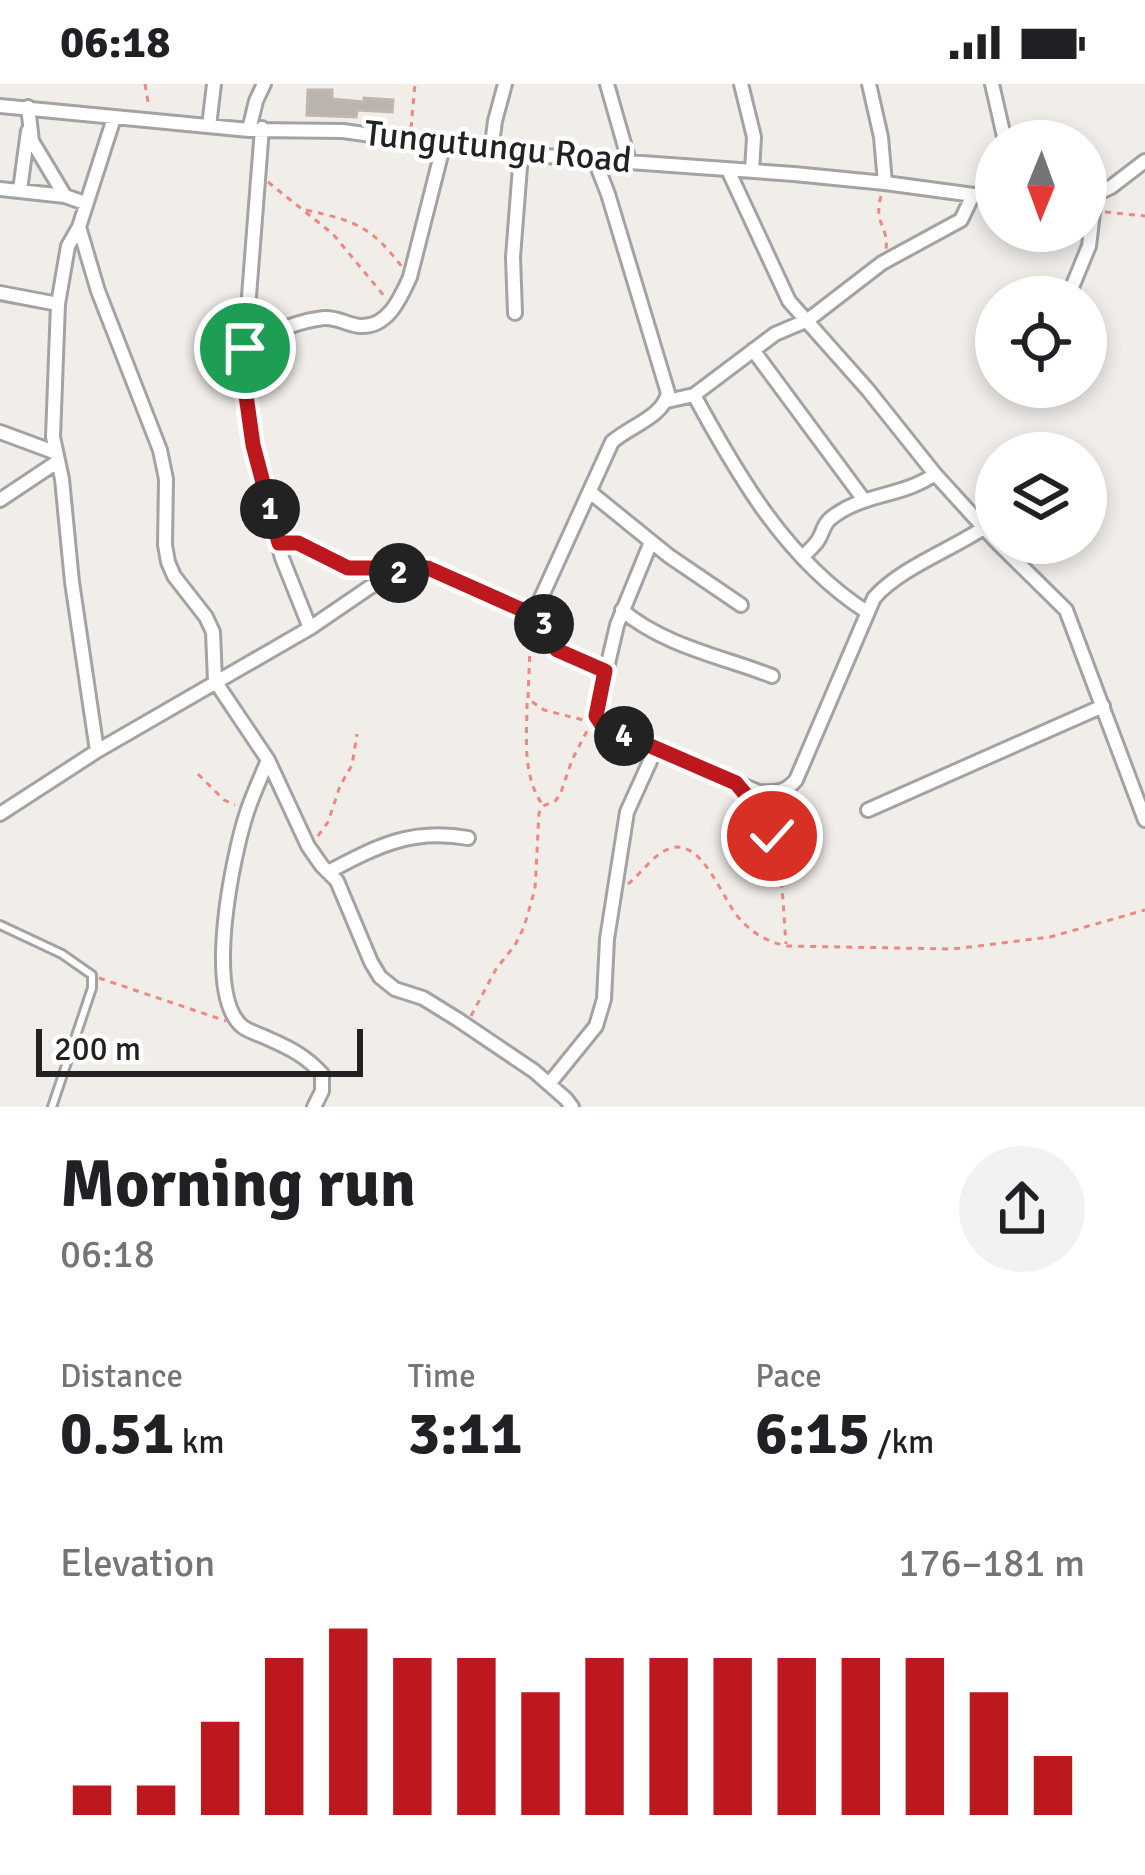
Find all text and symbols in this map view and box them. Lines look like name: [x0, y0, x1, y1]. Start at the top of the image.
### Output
text: 06:18: [60, 15, 170, 70]
street label: Tungutungu Road: [362, 111, 634, 183]
north arrow: [975, 120, 1107, 252]
map controls: [975, 120, 1107, 564]
button: locate: [975, 276, 1107, 408]
pin: [194, 297, 296, 399]
icon: arrive: [212, 315, 278, 381]
button: layers: [975, 432, 1107, 564]
pin: 1: [240, 479, 300, 539]
text: 1: [261, 488, 279, 529]
pin: 2: [369, 543, 429, 603]
text: 2: [390, 552, 408, 593]
pin: 3: [514, 594, 574, 654]
text: 3: [535, 603, 553, 644]
pin: 4: [594, 706, 654, 766]
text: 4: [615, 715, 633, 756]
pin: [721, 785, 823, 887]
icon: check: [739, 803, 805, 869]
scale bar: [36, 1023, 363, 1076]
text: 200 m: [54, 1029, 141, 1070]
text: Morning run: [60, 1144, 416, 1225]
button: share: [959, 1146, 1085, 1272]
text: 06:18: [60, 1230, 155, 1278]
text: Distance: [60, 1356, 183, 1397]
text: Time: [408, 1356, 476, 1397]
text: Pace: [755, 1356, 822, 1397]
text: 0.51: [60, 1397, 174, 1471]
text: 3:11: [408, 1397, 523, 1471]
text: 6:15: [755, 1397, 870, 1471]
text: km: [174, 1422, 225, 1463]
text: /km: [870, 1422, 934, 1463]
text: Elevation: [60, 1539, 215, 1587]
text: 176–181 m: [898, 1539, 1085, 1587]

